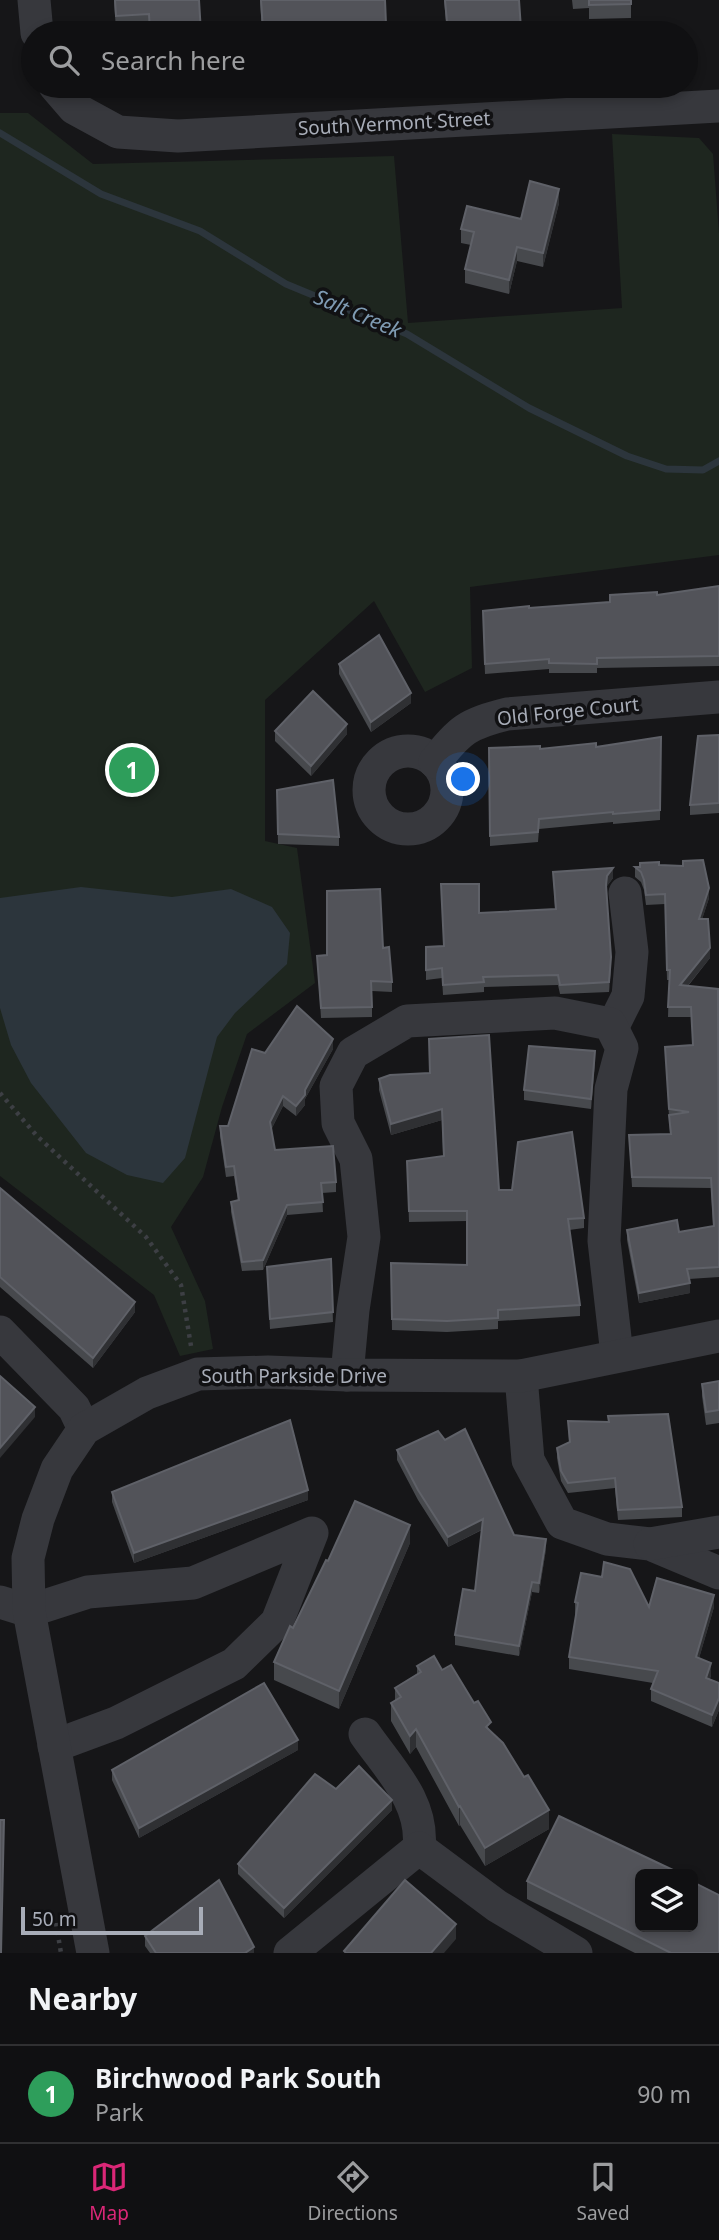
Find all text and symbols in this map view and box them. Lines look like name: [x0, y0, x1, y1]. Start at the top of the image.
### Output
search box: [21, 21, 698, 98]
icon: search: [45, 41, 83, 79]
text: Search here: [101, 42, 246, 78]
street label: South Vermont Street: [297, 105, 491, 141]
water label: Salt Creek: [310, 282, 407, 344]
street label: Old Forge Court: [496, 691, 640, 731]
pin: 1: [109, 744, 155, 796]
your location: [446, 762, 480, 796]
street label: South Parkside Drive: [201, 1363, 387, 1389]
map controls: [635, 1869, 698, 1932]
button: layers: [635, 1869, 698, 1932]
scale bar: [21, 1904, 203, 1936]
text: 50 m: [32, 1906, 76, 1932]
text: Nearby: [28, 1978, 137, 2019]
text: Birchwood Park South: [95, 2060, 381, 2096]
text: 1: [44, 2078, 58, 2110]
text: 90 m: [637, 2078, 691, 2110]
text: Park: [95, 2096, 144, 2128]
tab: Map: [89, 2158, 129, 2226]
tab: Directions: [308, 2158, 398, 2226]
tab: Saved: [576, 2158, 630, 2226]

